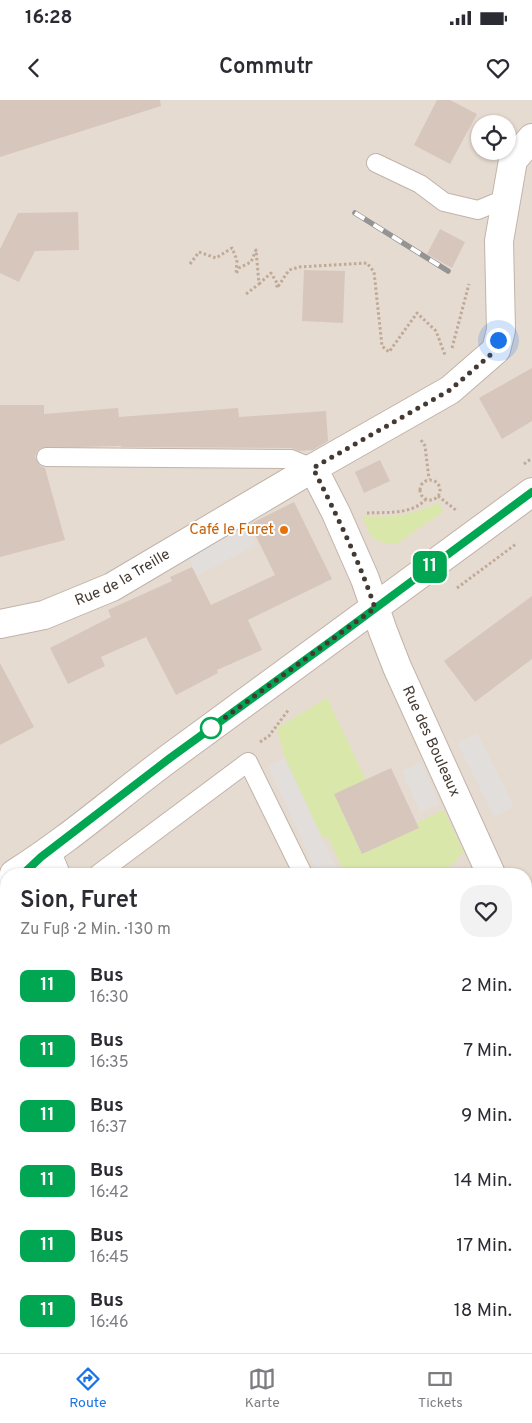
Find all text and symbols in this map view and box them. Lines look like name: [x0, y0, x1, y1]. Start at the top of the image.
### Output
text: 16:28: [25, 6, 72, 30]
icon: back: [20, 54, 48, 82]
text: Commutr: [219, 54, 313, 81]
icon: heart: [484, 54, 512, 82]
map controls: [471, 115, 516, 160]
button: locate: [471, 115, 516, 160]
your location: [486, 328, 511, 353]
place label: Café le Furet: [189, 521, 274, 540]
marker: Café le Furet: [278, 524, 290, 536]
street label: Rue de la Treille: [72, 545, 174, 611]
line badge: 11: [408, 551, 452, 583]
text: 11: [423, 555, 437, 578]
street label: Rue des Bouleaux: [397, 683, 464, 800]
unlabelled marker: [200, 717, 222, 739]
button: heart: [460, 885, 512, 937]
text: Sion, Furet: [20, 886, 138, 916]
text: Zu Fuß · 2 Min. · 130 m: [20, 920, 171, 940]
text: Bus: [90, 964, 124, 988]
text: 11: [40, 974, 55, 997]
text: 2 Min.: [461, 974, 512, 998]
text: 16:30: [90, 988, 129, 1008]
text: Bus: [90, 1029, 124, 1053]
text: 11: [40, 1039, 55, 1062]
text: 7 Min.: [463, 1039, 512, 1063]
text: 16:35: [90, 1053, 129, 1073]
text: Bus: [90, 1094, 124, 1118]
text: 11: [40, 1104, 55, 1127]
text: 9 Min.: [461, 1104, 512, 1128]
text: 16:37: [90, 1118, 127, 1138]
text: Bus: [90, 1159, 124, 1183]
text: 11: [40, 1169, 55, 1192]
text: 14 Min.: [454, 1169, 512, 1193]
text: 16:42: [90, 1183, 129, 1203]
text: Bus: [90, 1224, 124, 1248]
text: 11: [40, 1234, 55, 1257]
text: 17 Min.: [456, 1234, 512, 1258]
text: 16:45: [90, 1248, 129, 1268]
text: Bus: [90, 1289, 124, 1313]
text: 11: [40, 1299, 55, 1322]
text: 18 Min.: [454, 1299, 512, 1323]
text: 16:46: [90, 1313, 129, 1333]
tab: Route: [69, 1365, 106, 1412]
tab: Karte: [245, 1365, 280, 1412]
tab: Tickets: [418, 1365, 463, 1412]

